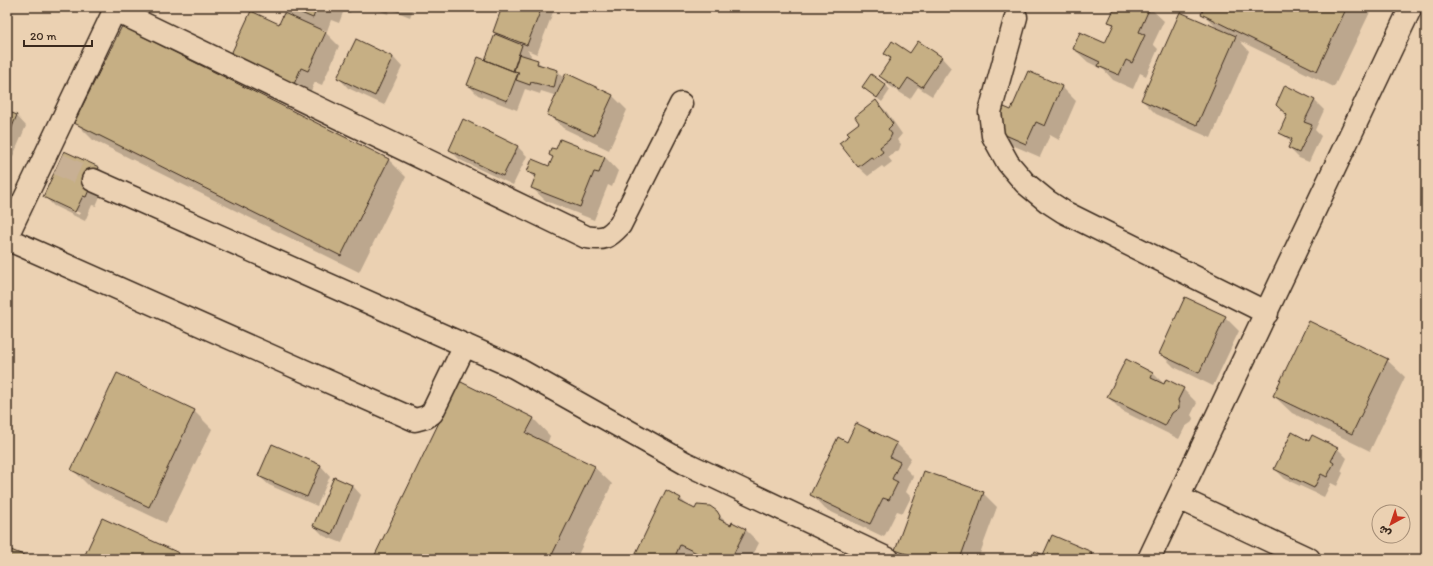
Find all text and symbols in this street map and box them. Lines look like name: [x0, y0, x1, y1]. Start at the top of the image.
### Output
scale bar: [24, 22, 92, 48]
text: 20 m: [30, 29, 57, 43]
north arrow: [1371, 504, 1411, 544]
text: ش: [1376, 522, 1394, 540]

